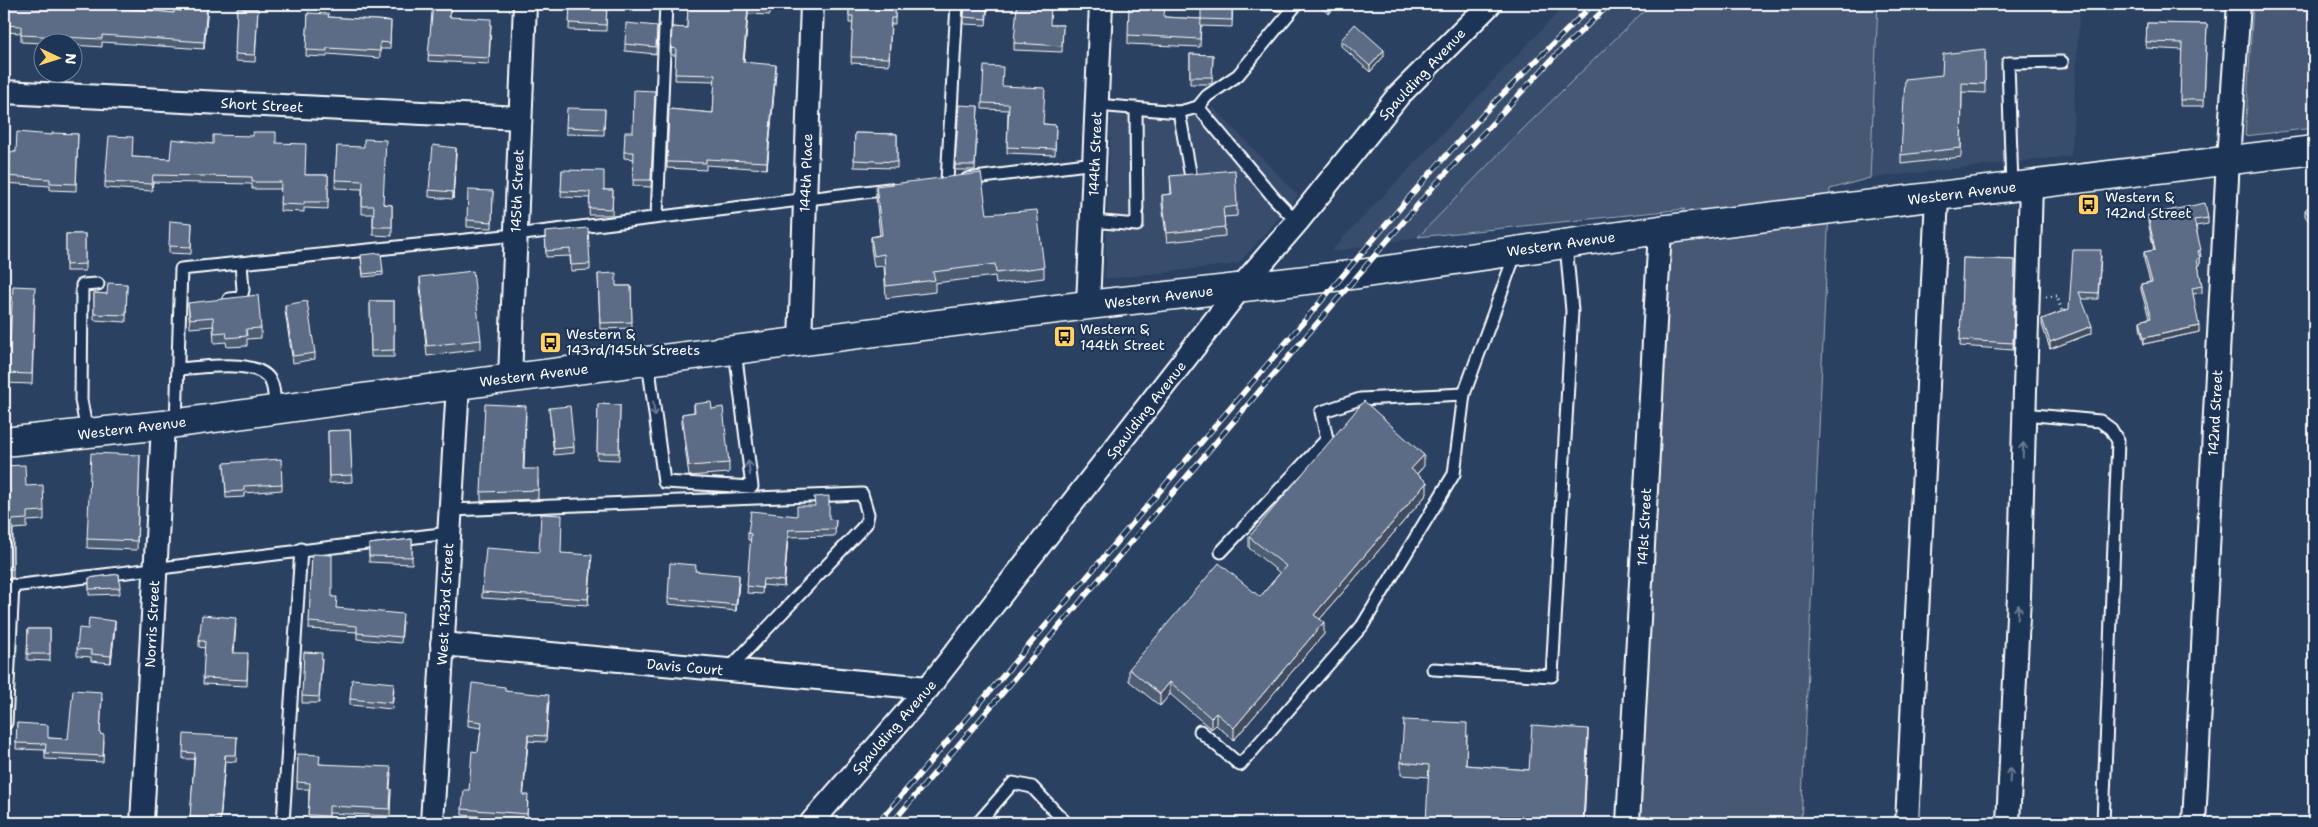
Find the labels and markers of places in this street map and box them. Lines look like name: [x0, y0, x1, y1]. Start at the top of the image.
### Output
place label: Western & 142nd Street: [2105, 188, 2192, 222]
bus stop icon: Western & 142nd Street: [2077, 193, 2101, 217]
place label: Western & 144th Street: [1080, 320, 1165, 354]
place label: Western & 143rd/145th Streets: [566, 325, 700, 359]
bus stop icon: Western & 144th Street: [1052, 325, 1076, 349]
bus stop icon: Western & 143rd/145th Streets: [538, 330, 562, 354]

